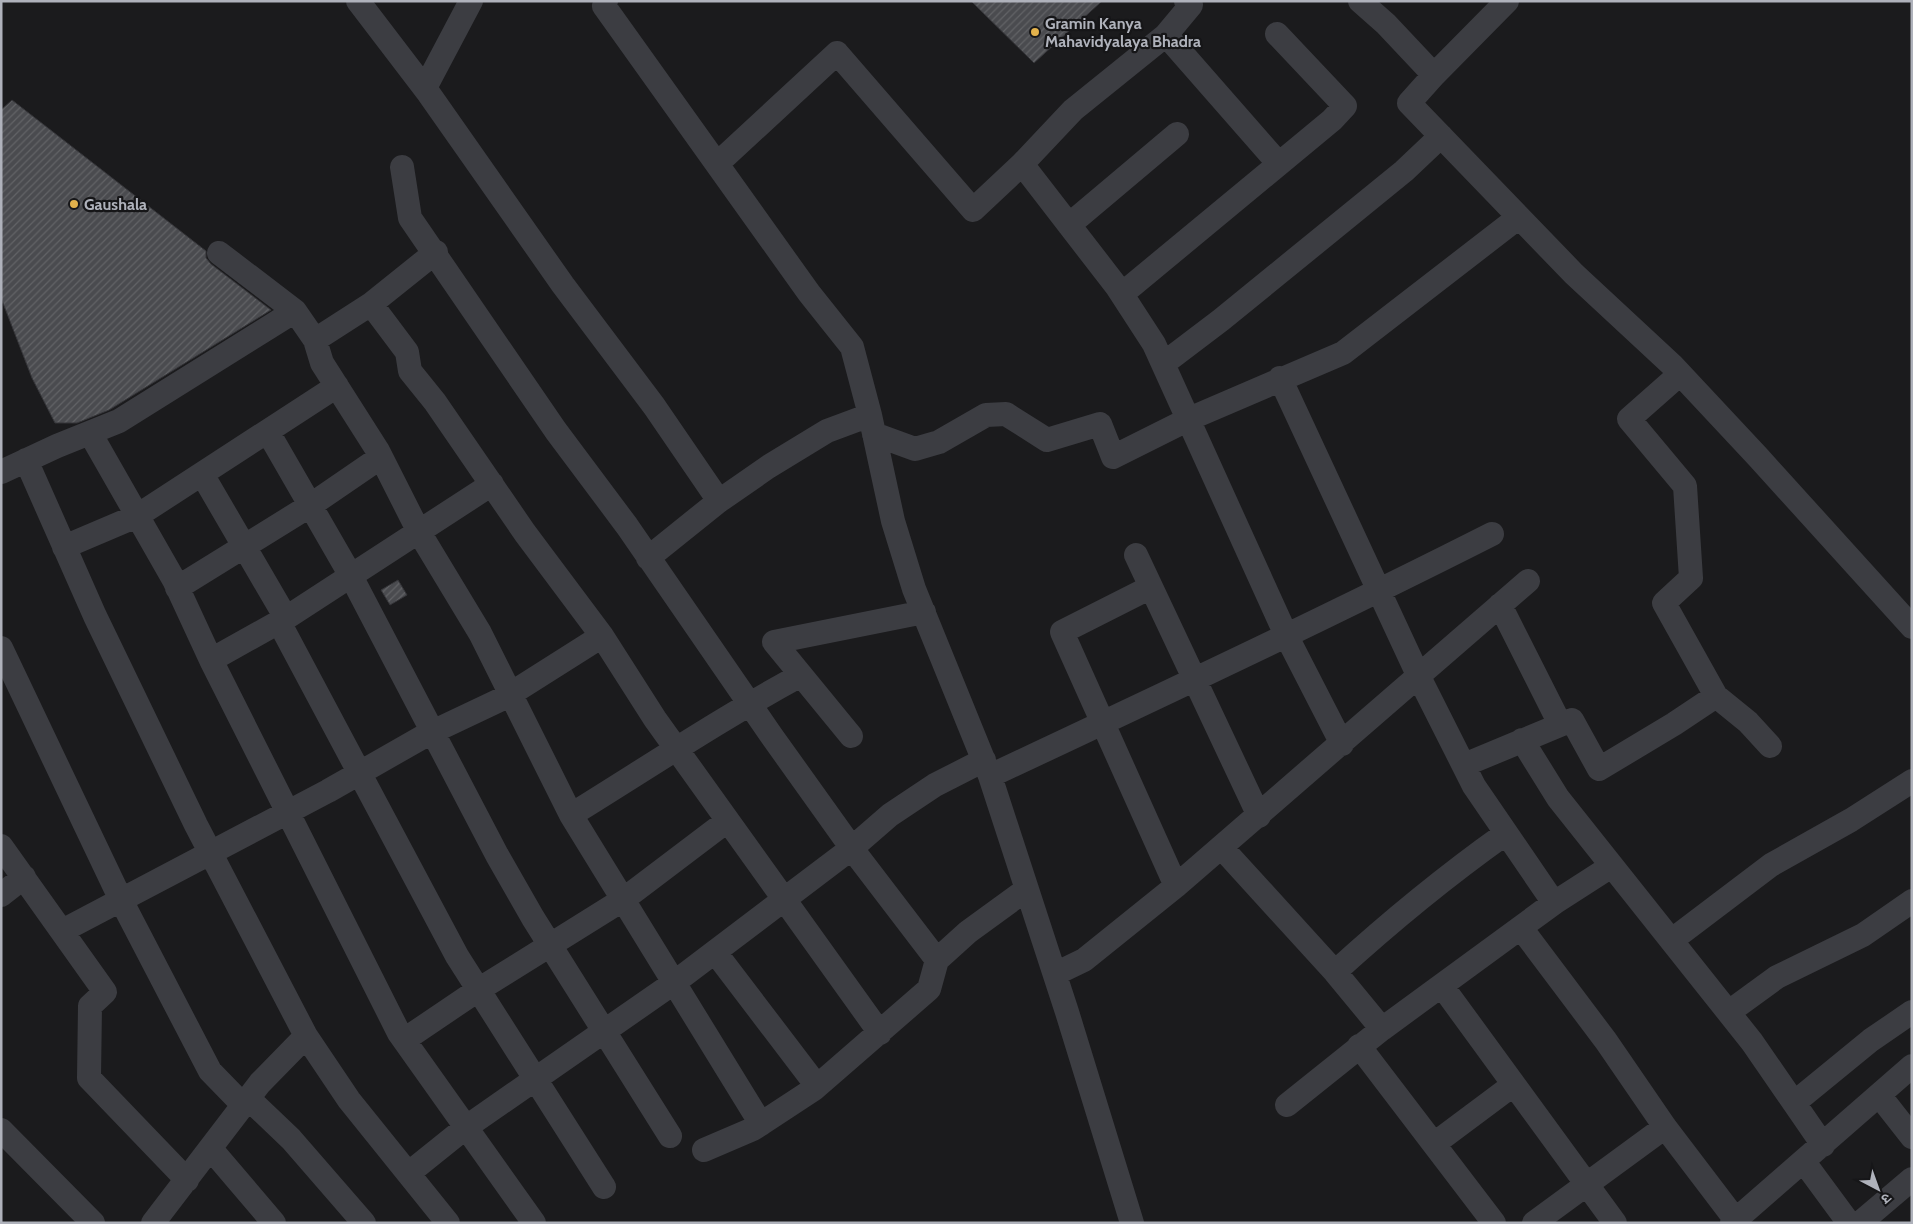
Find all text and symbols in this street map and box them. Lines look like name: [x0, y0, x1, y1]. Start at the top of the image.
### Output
place label: Gramin Kanya Mahavidyalaya Bhadra: [1045, 14, 1201, 51]
marker: Gramin Kanya Mahavidyalaya Bhadra: [1029, 26, 1041, 38]
place label: Gaushala: [84, 195, 147, 214]
marker: Gaushala: [68, 198, 80, 210]
north arrow: [1853, 1164, 1903, 1214]
text: उ: [1877, 1189, 1896, 1209]

